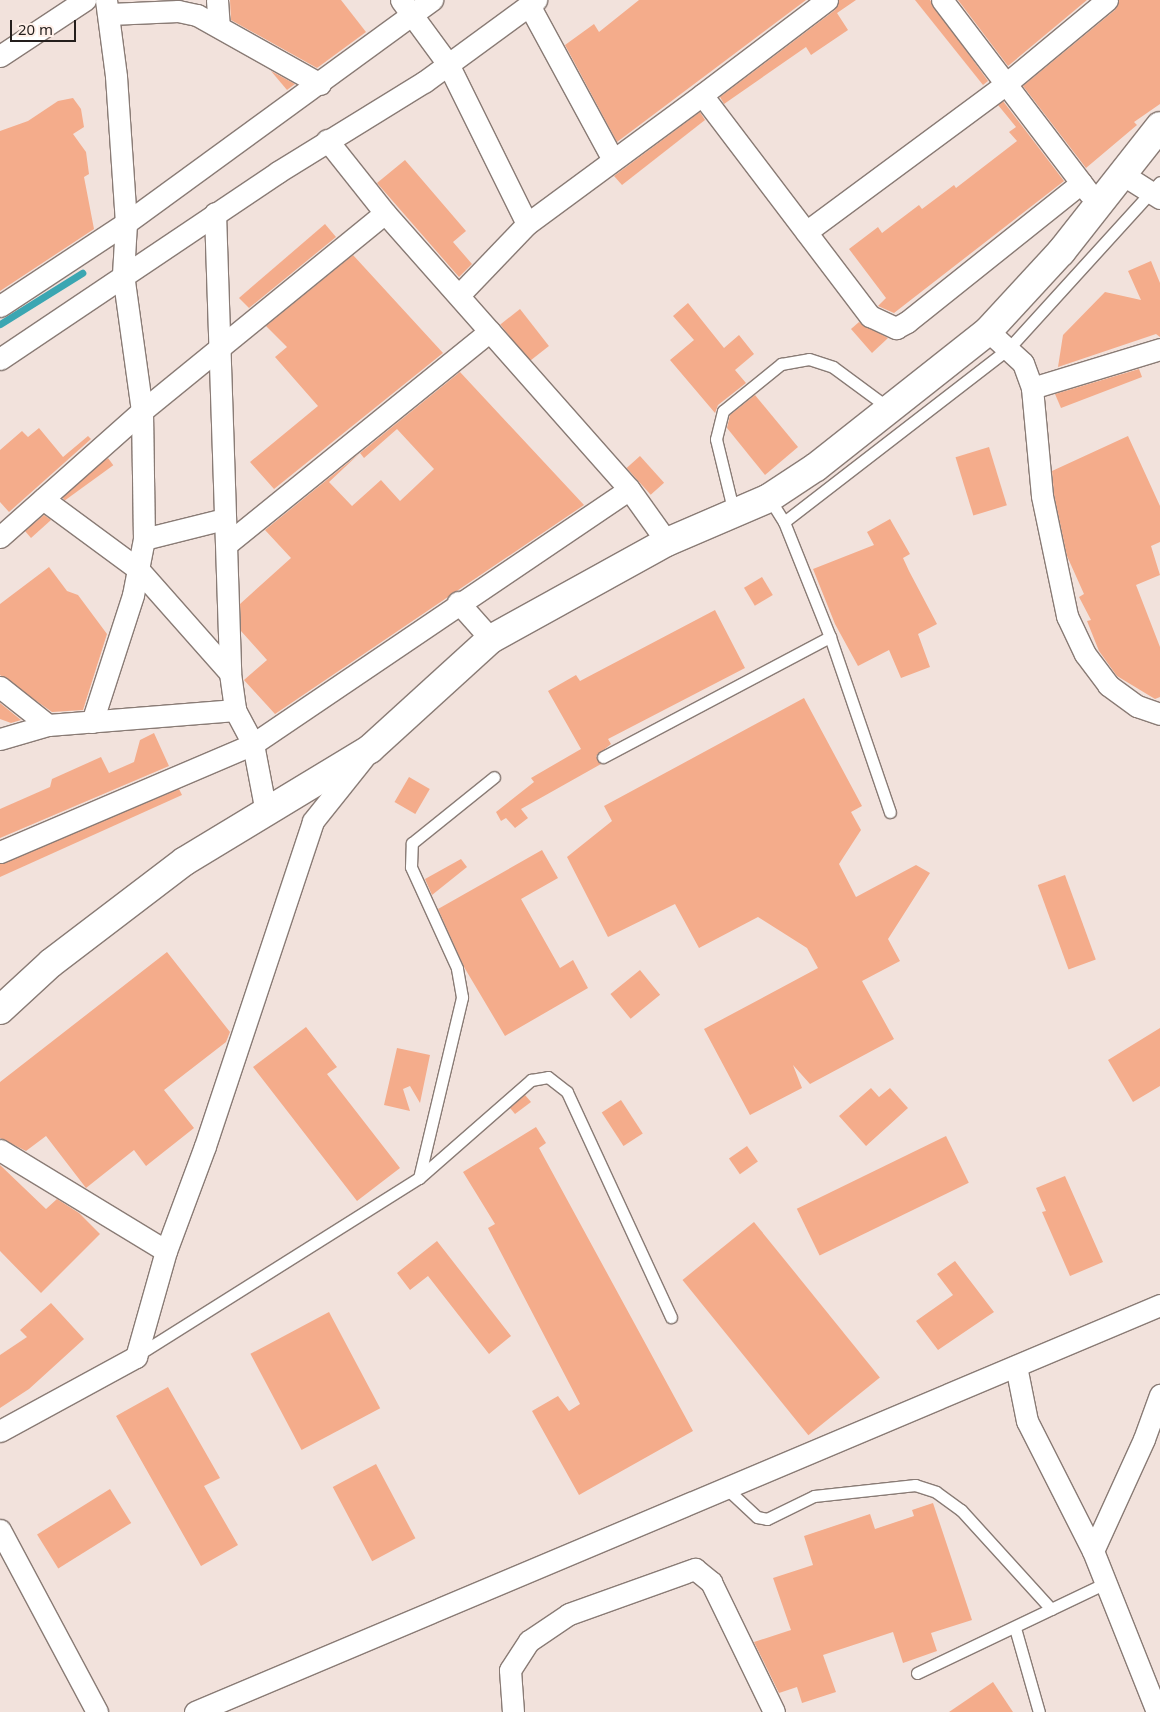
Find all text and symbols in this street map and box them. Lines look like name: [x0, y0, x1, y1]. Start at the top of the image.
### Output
scale bar: [12, 10, 79, 42]
text: 20 m: [18, 19, 53, 39]

